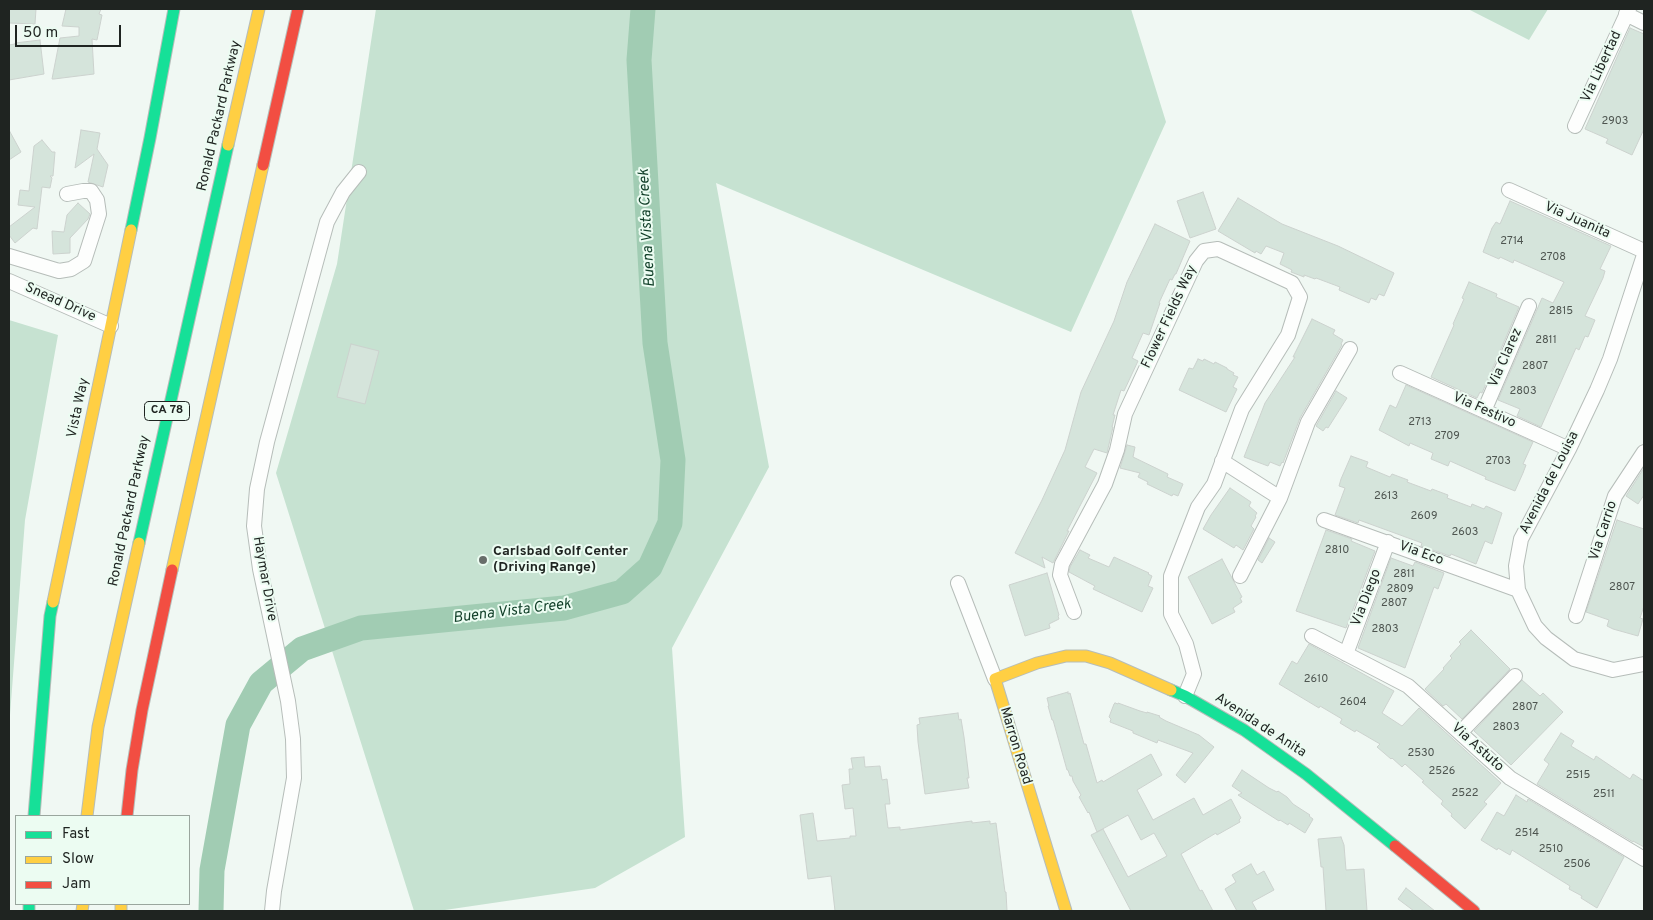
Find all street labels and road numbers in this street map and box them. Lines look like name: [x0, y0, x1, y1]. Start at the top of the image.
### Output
street label: Via Libertad: [1578, 29, 1626, 105]
street label: Ronald Packard Parkway: [194, 39, 246, 193]
street label: Via Juanita: [1541, 199, 1613, 243]
street label: Flower Fields Way: [1139, 263, 1201, 371]
street label: Snead Drive: [22, 280, 98, 326]
street label: Via Clarez: [1485, 326, 1527, 390]
street label: Vista Way: [64, 376, 94, 440]
street label: Via Festivo: [1450, 390, 1518, 432]
road number: CA 78: [144, 402, 190, 421]
street label: Avenida de Louisa: [1517, 429, 1583, 537]
street label: Ronald Packard Parkway: [106, 434, 154, 588]
street label: Via Carrio: [1586, 499, 1622, 563]
street label: Haymar Drive: [248, 535, 280, 623]
street label: Via Eco: [1396, 538, 1446, 570]
street label: Via Diego: [1348, 567, 1386, 629]
street label: Avenida de Anita: [1211, 690, 1309, 762]
street label: Marron Road: [995, 705, 1035, 787]
street label: Via Astuto: [1447, 720, 1507, 776]

